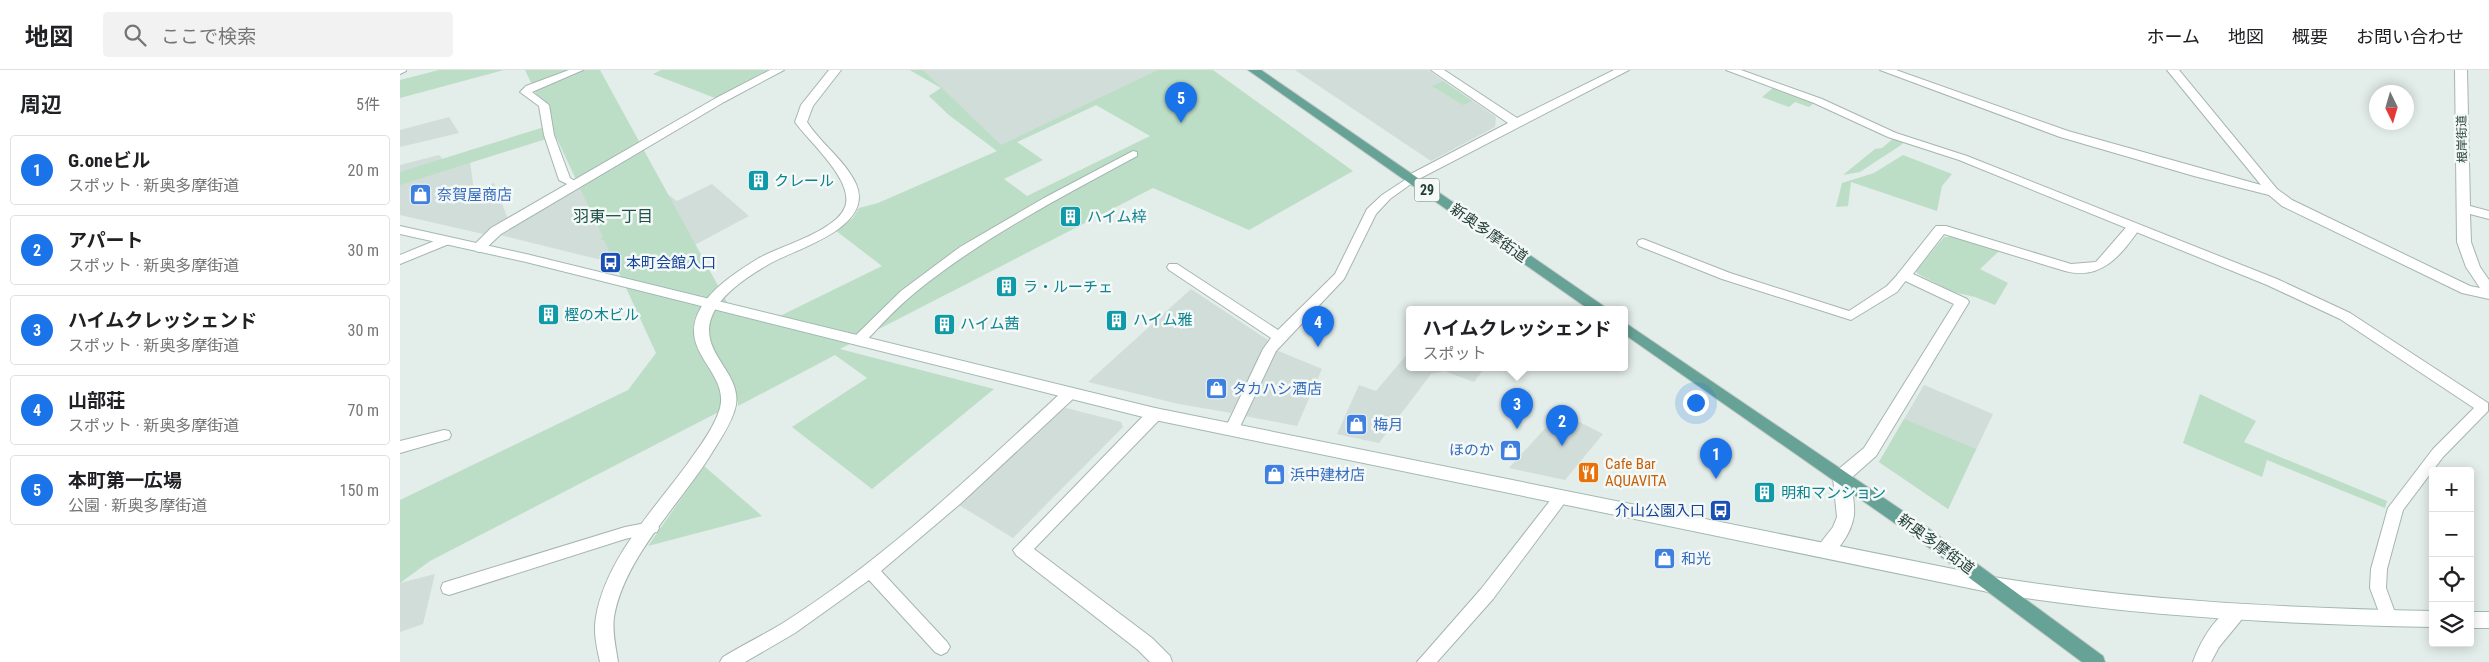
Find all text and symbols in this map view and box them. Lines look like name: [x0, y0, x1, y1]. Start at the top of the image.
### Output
search box: [103, 12, 453, 57]
icon: search: [121, 21, 149, 49]
text: 地図: [25, 23, 73, 51]
text: ここで検索: [161, 25, 256, 48]
text: ホーム: [2147, 26, 2200, 47]
text: 地図: [2228, 26, 2264, 47]
text: 概要: [2292, 26, 2328, 47]
text: お問い合わせ: [2356, 26, 2464, 47]
pin: 5: [1165, 82, 1197, 123]
north arrow: [2369, 85, 2414, 130]
text: 周辺: [20, 93, 62, 117]
text: 5件: [356, 95, 380, 114]
street label: 根岸街道: [2455, 115, 2469, 163]
text: G.oneビル: [68, 149, 151, 172]
text: 1: [33, 161, 41, 180]
text: 20 m: [347, 161, 379, 180]
building icon: クレール: [746, 169, 770, 193]
place label: クレール: [774, 172, 834, 190]
text: スポット · 新奥多摩街道: [68, 176, 239, 195]
road number: 29: [1414, 178, 1440, 202]
shop icon: 奈賀屋商店: [409, 183, 433, 207]
place label: 奈賀屋商店: [437, 186, 512, 204]
street label: 新奥多摩街道: [1447, 200, 1531, 266]
building icon: ハイム梓: [1059, 205, 1083, 229]
district label: 羽東一丁目: [573, 207, 653, 226]
place label: ハイム梓: [1087, 208, 1146, 226]
text: アパート: [68, 229, 144, 252]
text: 2: [33, 241, 41, 260]
text: 30 m: [347, 241, 379, 260]
bus stop icon: 本町会館入口: [598, 251, 622, 275]
place label: 本町会館入口: [626, 254, 716, 272]
text: スポット · 新奥多摩街道: [68, 256, 239, 275]
building icon: ラ・ルーチェ: [995, 275, 1019, 299]
place label: ラ・ルーチェ: [1023, 278, 1113, 296]
building icon: 樫の木ビル: [536, 303, 560, 327]
place label: 樫の木ビル: [564, 306, 639, 324]
pin: 4: [1302, 306, 1334, 347]
popup: [1406, 306, 1628, 371]
building icon: ハイム雅: [1105, 308, 1129, 332]
text: ハイムクレッシェンド: [68, 309, 257, 332]
place label: ハイム雅: [1133, 311, 1192, 329]
building icon: ハイム茜: [932, 312, 956, 336]
place label: ハイム茜: [960, 315, 1019, 333]
text: ハイムクレッシェンド: [1422, 317, 1612, 340]
text: 3: [33, 321, 41, 340]
text: 30 m: [347, 321, 379, 340]
text: スポット · 新奥多摩街道: [68, 336, 239, 355]
text: スポット: [1422, 344, 1486, 363]
shop icon: タカハシ酒店: [1204, 377, 1228, 401]
place label: タカハシ酒店: [1232, 380, 1322, 398]
pin: 3: [1501, 388, 1533, 429]
text: 山部荘: [68, 389, 125, 412]
your location: [1683, 390, 1709, 416]
text: 4: [33, 401, 41, 420]
text: 70 m: [347, 401, 379, 420]
pin: 2: [1546, 405, 1578, 446]
shop icon: 梅月: [1345, 413, 1369, 437]
text: スポット · 新奥多摩街道: [68, 416, 239, 435]
place label: 梅月: [1373, 416, 1403, 434]
shop icon: ほのか: [1498, 438, 1522, 462]
pin: 1: [1700, 438, 1732, 479]
place label: ほのか: [1449, 441, 1494, 459]
place label: Cafe Bar AQUAVITA: [1605, 455, 1667, 490]
restaurant icon: Cafe Bar AQUAVITA: [1577, 461, 1601, 485]
shop icon: 浜中建材店: [1262, 463, 1286, 487]
place label: 浜中建材店: [1290, 466, 1365, 484]
map controls: [2429, 467, 2474, 647]
button: +: [2429, 467, 2474, 512]
text: 本町第一広場: [68, 469, 182, 492]
text: 5: [33, 481, 41, 500]
text: 150 m: [340, 481, 379, 500]
building icon: 明和マンション: [1753, 481, 1777, 505]
place label: 明和マンション: [1781, 484, 1886, 502]
text: 公園 · 新奥多摩街道: [68, 496, 207, 515]
bus stop icon: 介山公園入口: [1709, 499, 1733, 523]
place label: 介山公園入口: [1615, 502, 1705, 520]
street label: 新奥多摩街道: [1894, 510, 1978, 578]
button: −: [2429, 512, 2474, 557]
shop icon: 和光: [1653, 547, 1677, 571]
place label: 和光: [1681, 550, 1711, 568]
button: locate: [2429, 557, 2474, 602]
button: layers: [2429, 602, 2474, 647]

